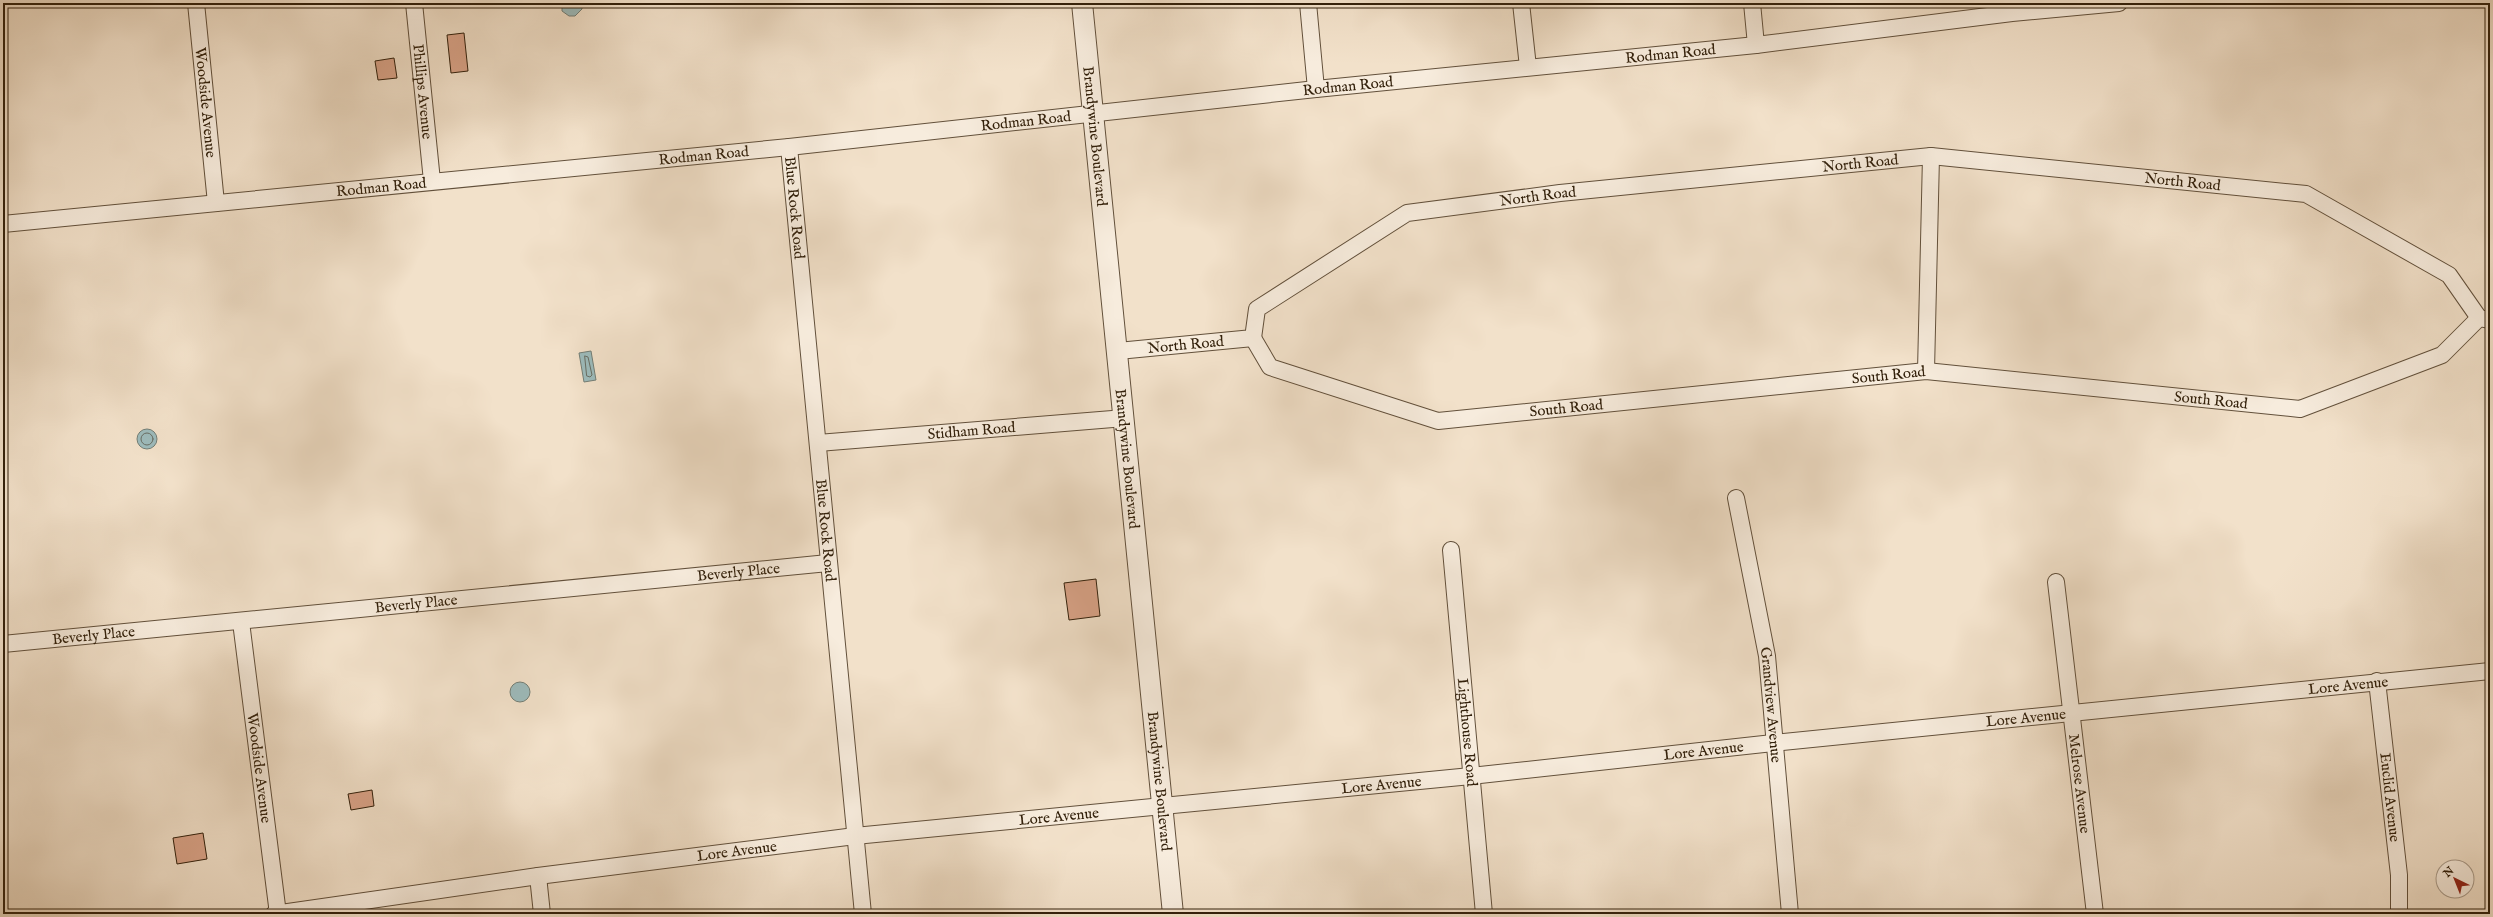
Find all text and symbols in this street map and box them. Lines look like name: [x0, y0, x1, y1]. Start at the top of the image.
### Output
street label: Rodman Road: [1624, 40, 1717, 68]
street label: Phillips Avenue: [409, 43, 437, 140]
street label: Woodside Avenue: [191, 46, 221, 159]
street label: Brandywine Boulevard: [1079, 65, 1112, 208]
street label: Rodman Road: [1302, 72, 1395, 100]
street label: Rodman Road: [980, 106, 1073, 135]
street label: Rodman Road: [658, 141, 751, 169]
street label: North Road: [1821, 150, 1900, 176]
street label: Blue Rock Road: [780, 156, 809, 261]
street label: North Road: [2144, 168, 2223, 195]
street label: Rodman Road: [335, 173, 428, 201]
street label: North Road: [1499, 182, 1578, 210]
street label: North Road: [1147, 331, 1226, 358]
street label: South Road: [1851, 362, 1927, 388]
street label: South Road: [2173, 387, 2250, 413]
street label: Brandywine Boulevard: [1111, 388, 1144, 531]
street label: South Road: [1529, 395, 1605, 421]
street label: Stidham Road: [927, 417, 1017, 444]
street label: Blue Rock Road: [812, 478, 840, 583]
street label: Beverly Place: [696, 558, 781, 585]
street label: Beverly Place: [374, 590, 458, 617]
street label: Beverly Place: [51, 622, 136, 649]
street label: Grandview Avenue: [1756, 645, 1786, 764]
street label: Lore Avenue: [2307, 672, 2389, 699]
street label: Lighthouse Road: [1453, 677, 1482, 788]
street label: Lore Avenue: [1985, 704, 2067, 731]
street label: Brandywine Boulevard: [1143, 710, 1176, 853]
street label: Woodside Avenue: [243, 712, 276, 824]
street label: Melrose Avenue: [2064, 733, 2095, 834]
street label: Lore Avenue: [1662, 737, 1745, 764]
street label: Euclid Avenue: [2376, 752, 2405, 843]
street label: Lore Avenue: [1340, 771, 1422, 798]
street label: Lore Avenue: [1018, 803, 1100, 830]
street label: Lore Avenue: [696, 836, 778, 865]
north arrow: [2435, 859, 2475, 899]
text: N: [2440, 864, 2457, 881]

